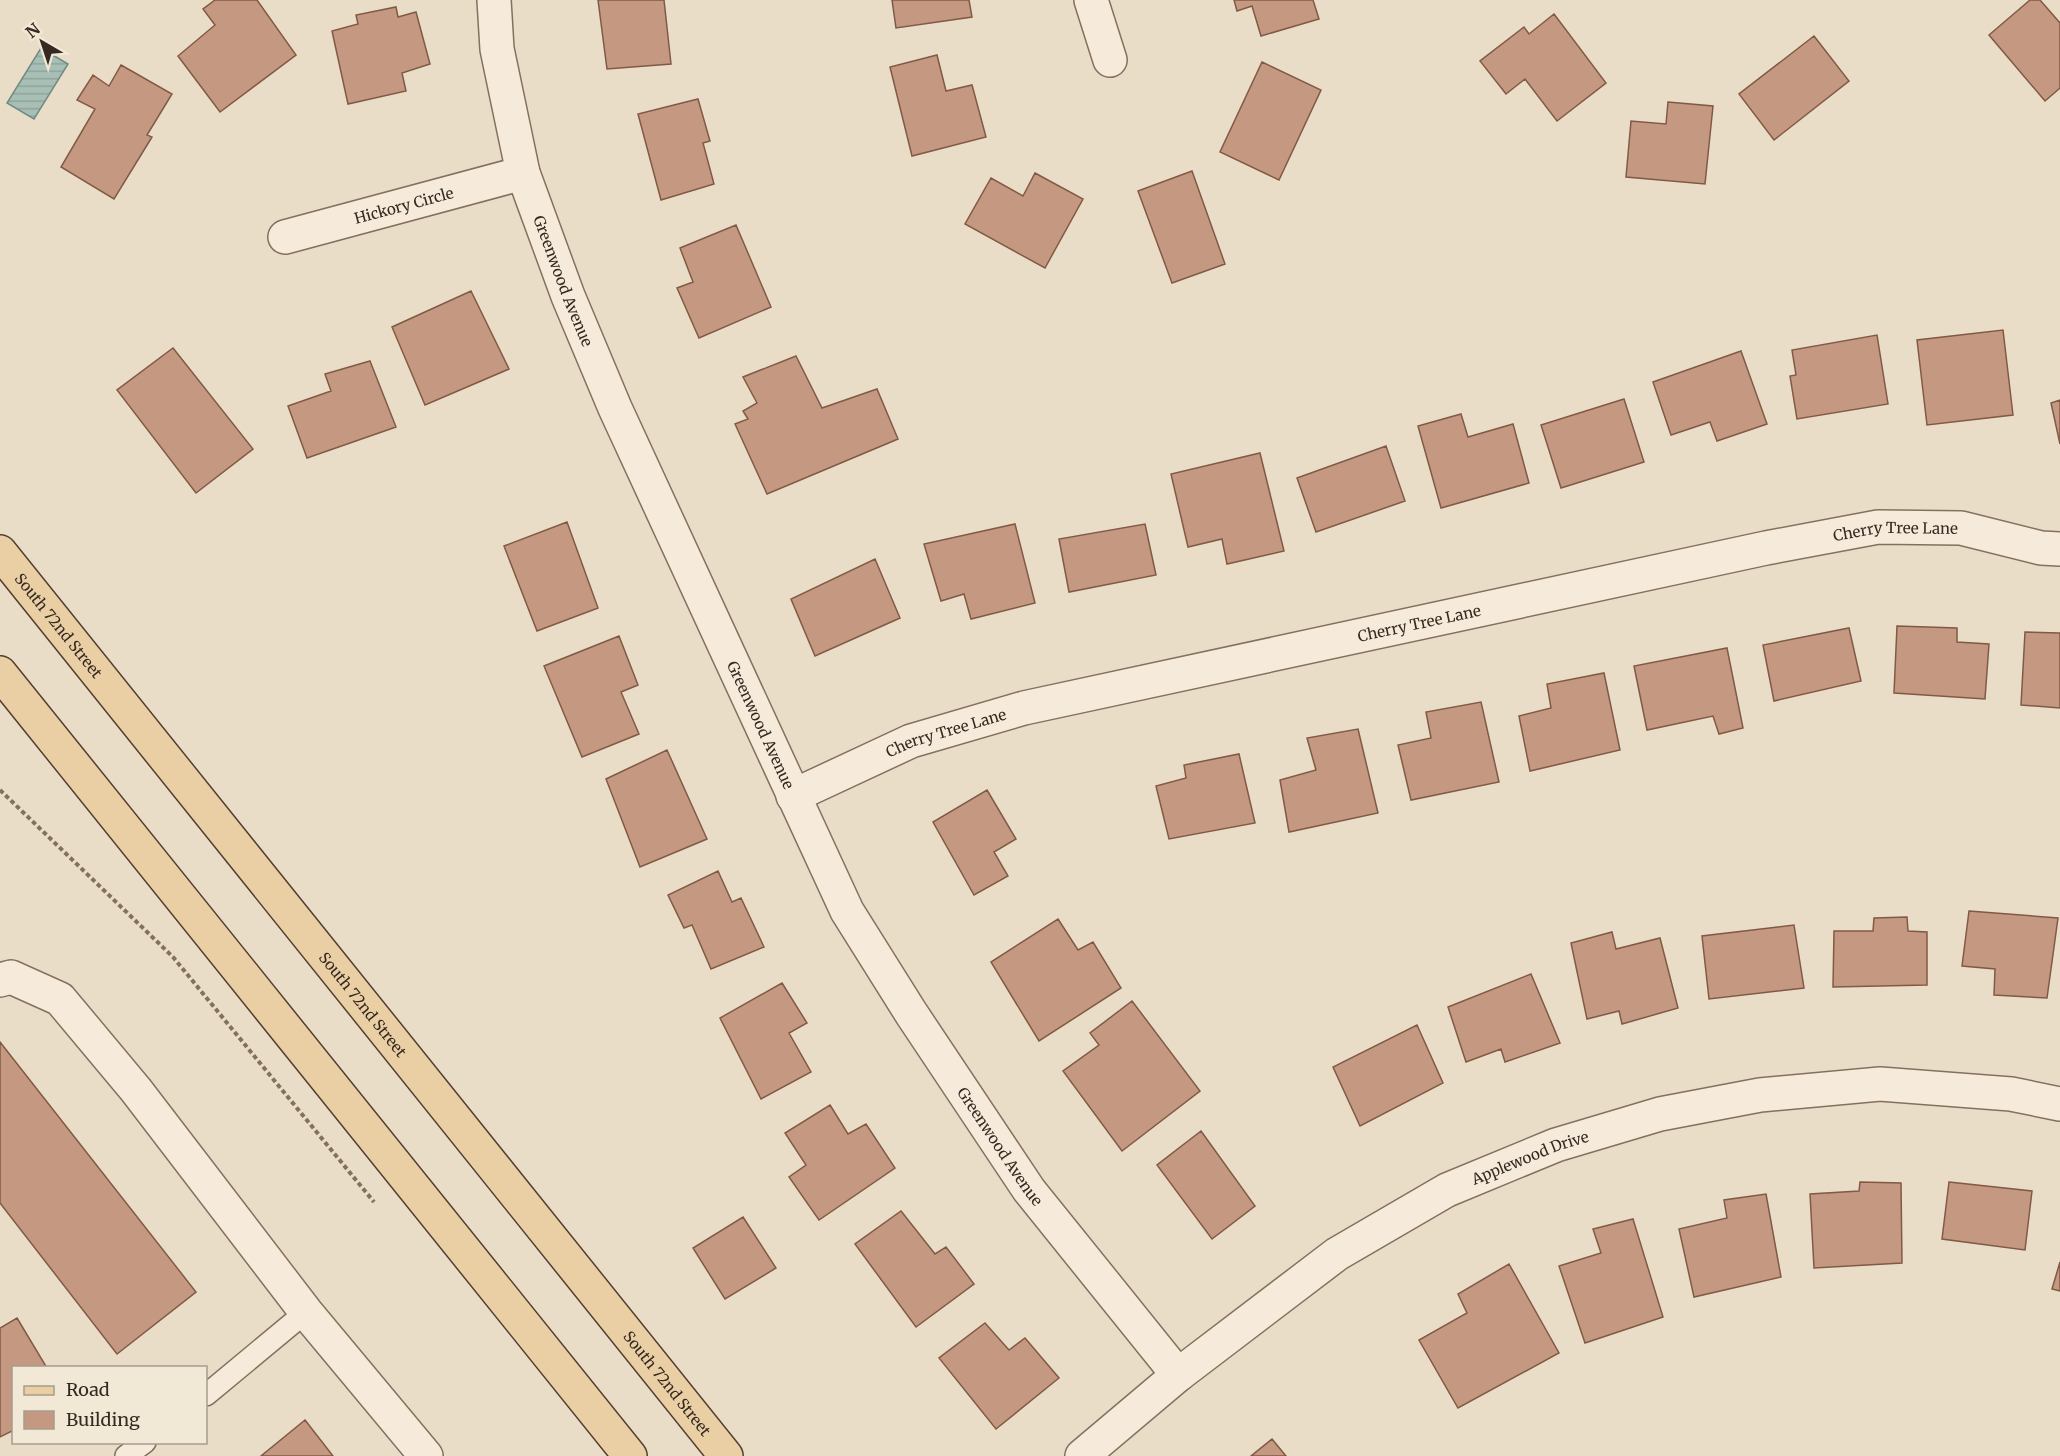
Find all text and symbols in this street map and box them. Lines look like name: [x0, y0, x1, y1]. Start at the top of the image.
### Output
north arrow: [12, 12, 72, 72]
text: N: [21, 18, 44, 42]
street label: Hickory Circle: [352, 183, 456, 227]
street label: Greenwood Avenue: [530, 213, 598, 349]
street label: Cherry Tree Lane: [1831, 517, 1958, 545]
street label: South 72nd Street: [11, 569, 107, 682]
street label: Cherry Tree Lane: [1356, 600, 1483, 645]
street label: Greenwood Avenue: [723, 658, 799, 792]
street label: Cherry Tree Lane: [883, 704, 1008, 761]
street label: South 72nd Street: [315, 948, 411, 1061]
street label: Greenwood Avenue: [954, 1083, 1047, 1209]
street label: Applewood Drive: [1468, 1126, 1591, 1189]
street label: South 72nd Street: [620, 1327, 715, 1440]
legend: [12, 1366, 207, 1444]
text: Road: [66, 1378, 110, 1401]
text: Building: [66, 1408, 140, 1431]

